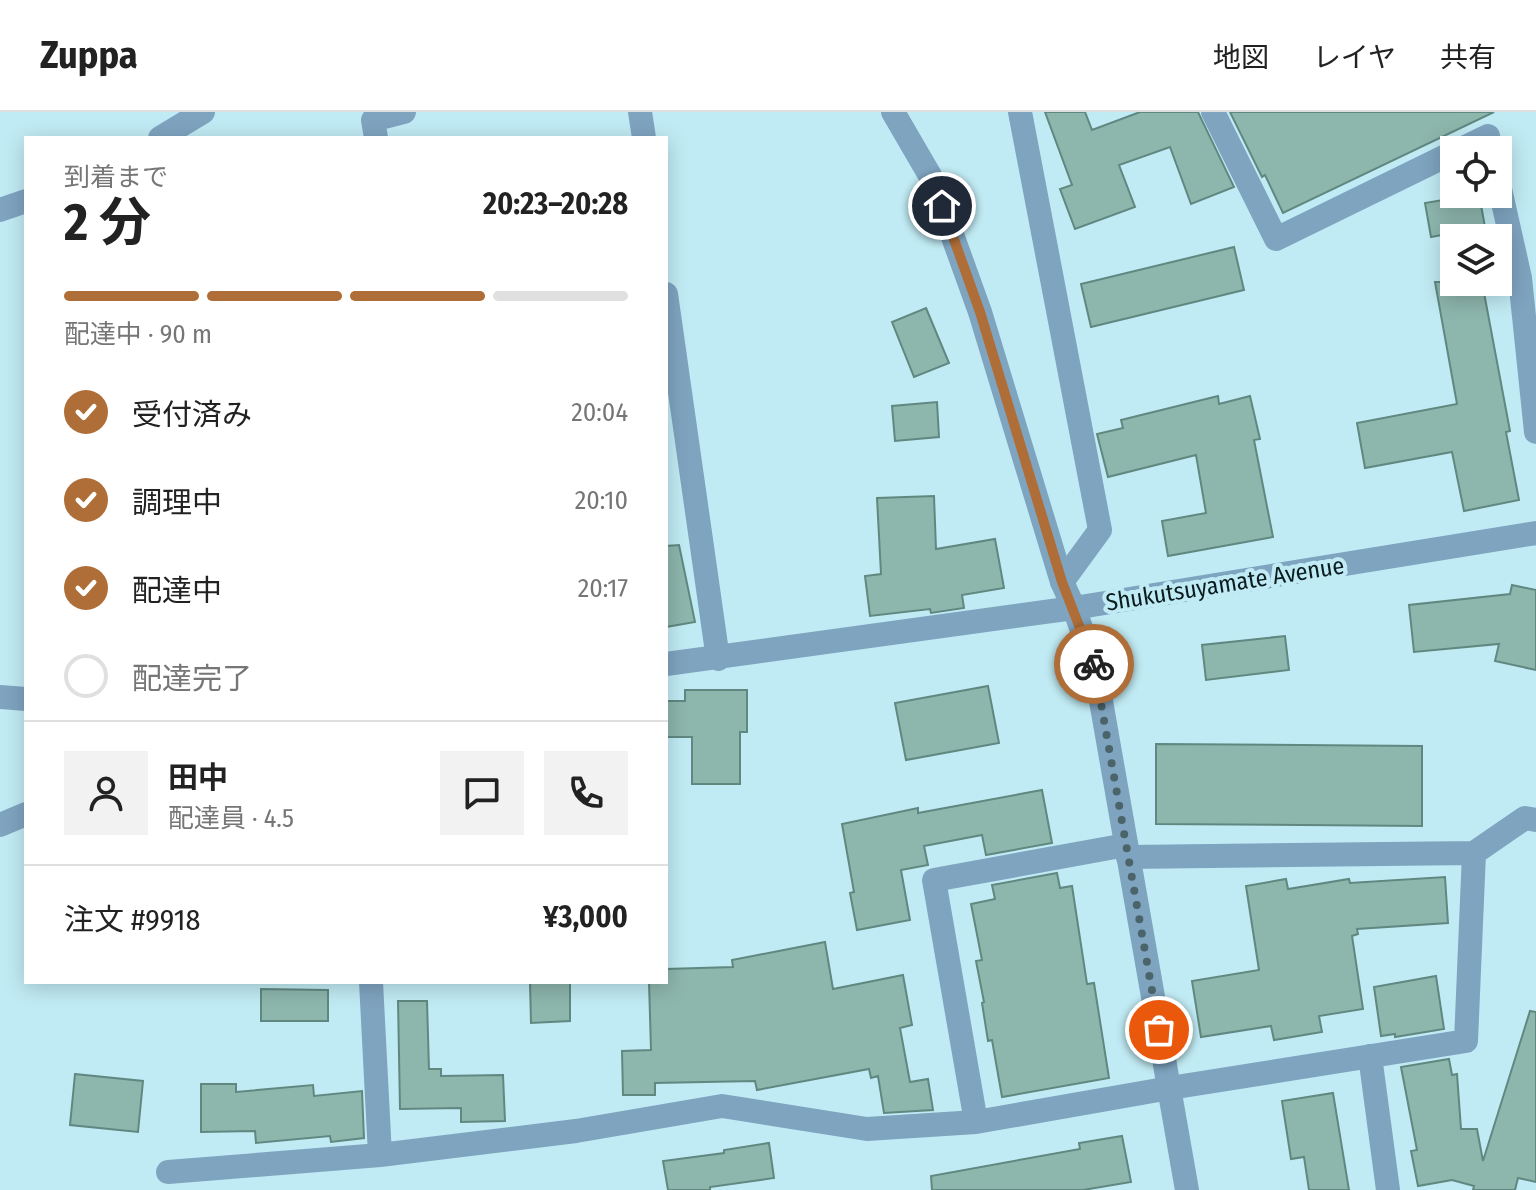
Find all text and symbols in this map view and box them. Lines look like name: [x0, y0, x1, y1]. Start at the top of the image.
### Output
text: Zuppa: [40, 32, 138, 78]
text: 地図: [1213, 41, 1269, 74]
text: レイヤ: [1313, 41, 1396, 74]
text: 共有: [1440, 41, 1496, 74]
map controls: [1440, 136, 1512, 296]
button: locate: [1440, 136, 1512, 208]
text: 到着まで: [64, 162, 168, 193]
pin: [908, 172, 976, 240]
icon: home: [920, 184, 964, 228]
text: 20:23–20:28: [483, 186, 628, 222]
text: 2 分: [64, 191, 151, 254]
button: layers: [1440, 224, 1512, 296]
text: 配達中 · 90 m: [64, 319, 212, 350]
icon: check: [64, 390, 108, 434]
text: 受付済み: [132, 397, 252, 433]
text: 20:04: [571, 397, 628, 428]
icon: check: [64, 478, 108, 522]
text: 調理中: [132, 485, 222, 521]
text: 20:10: [575, 485, 628, 516]
street label: Shukutsuyamate Avenue: [1104, 551, 1346, 617]
icon: check: [64, 566, 108, 610]
text: 配達中: [132, 573, 222, 609]
text: 20:17: [578, 573, 628, 604]
courier: [1054, 624, 1134, 704]
icon: bike: [1072, 642, 1116, 686]
text: 配達完了: [132, 661, 252, 697]
button: person: [64, 751, 148, 835]
button: chat: [440, 751, 524, 835]
button: phone: [544, 751, 628, 835]
text: 田中: [168, 760, 228, 796]
text: 配達員 · 4.5: [168, 803, 294, 834]
text: ¥3,000: [543, 899, 628, 935]
text: 注文 #9918: [64, 902, 201, 938]
pin: [1125, 996, 1193, 1064]
icon: bag: [1137, 1008, 1181, 1052]

